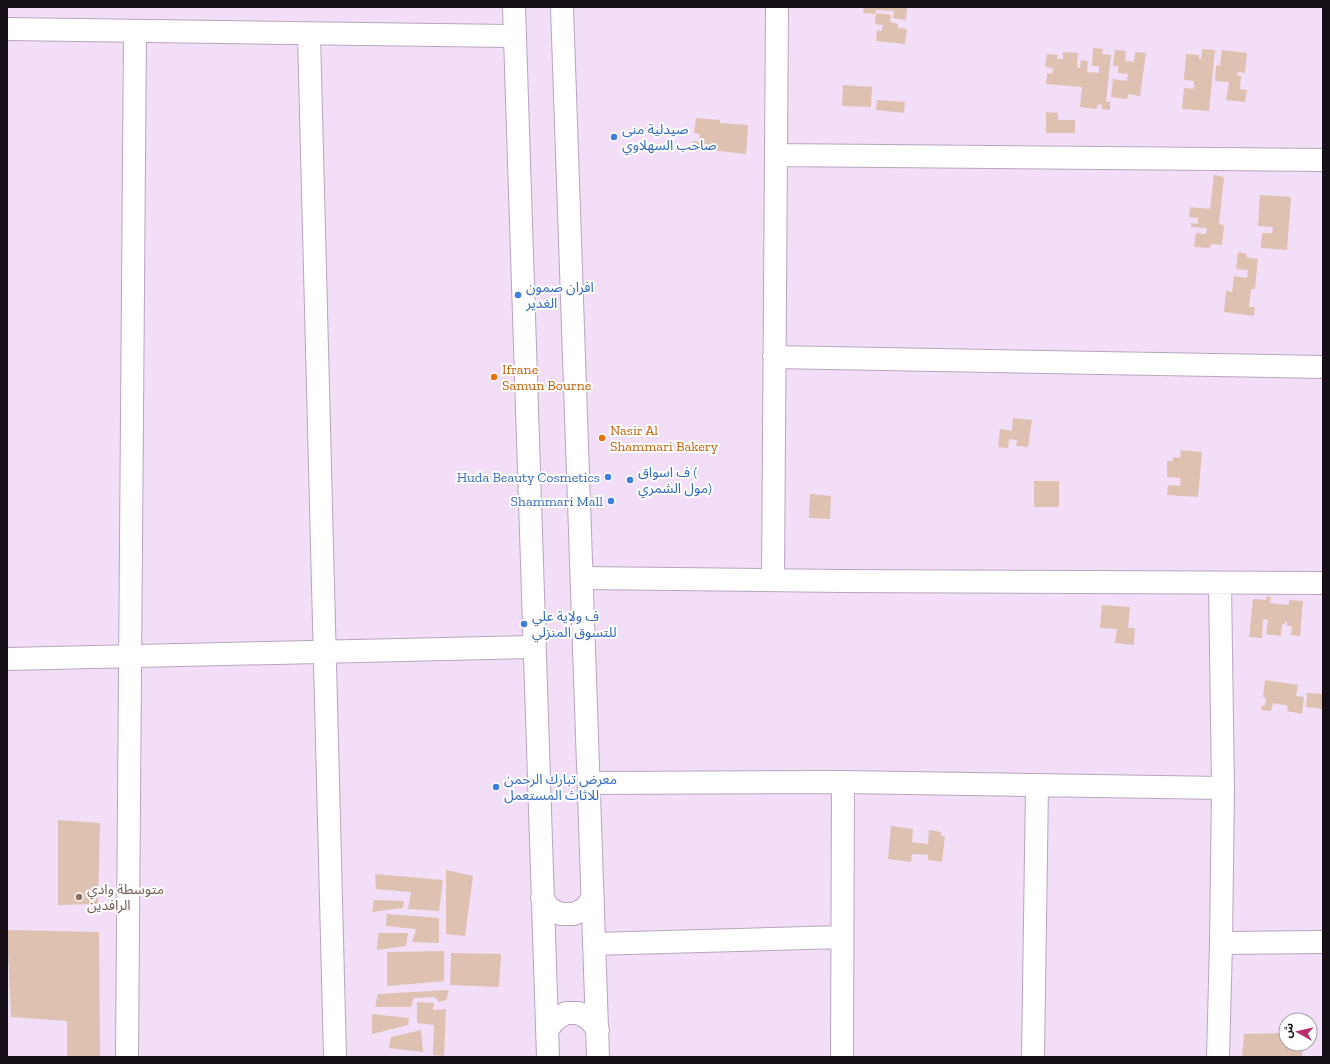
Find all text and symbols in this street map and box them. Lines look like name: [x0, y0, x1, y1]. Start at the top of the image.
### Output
place label: صيدلية منى صاحب السهلاوي: [622, 121, 717, 156]
marker: صيدلية منى صاحب السهلاوي: [609, 132, 619, 142]
place label: افران صمون الغدير: [525, 279, 594, 312]
marker: افران صمون الغدير: [513, 290, 523, 300]
place label: Ifrane Samun Bourne: [502, 361, 592, 394]
marker: Ifrane Samun Bourne: [489, 372, 499, 382]
place label: Nasir Al Shammari Bakery: [610, 422, 719, 455]
marker: Nasir Al Shammari Bakery: [597, 433, 607, 443]
place label: ف اسواق ( مول الشمري): [638, 464, 712, 499]
place label: Huda Beauty Cosmetics: [457, 469, 600, 486]
marker: Huda Beauty Cosmetics: [603, 472, 613, 482]
marker: ف اسواق ( مول الشمري): [625, 475, 635, 485]
place label: Shammari Mall: [511, 493, 603, 510]
marker: Shammari Mall: [606, 496, 616, 506]
place label: ف ولاية علي للتسوق المنزلي: [532, 608, 617, 643]
marker: ف ولاية علي للتسوق المنزلي: [519, 619, 529, 629]
place label: معرض تبارك الرحمن للاثاث المستعمل: [504, 771, 617, 804]
marker: معرض تبارك الرحمن للاثاث المستعمل: [491, 782, 501, 792]
place label: متوسطة وادي الرافدين: [87, 881, 164, 914]
marker: متوسطة وادي الرافدين: [74, 892, 84, 902]
north arrow: [1278, 1012, 1318, 1052]
text: ش: [1281, 1022, 1296, 1039]

